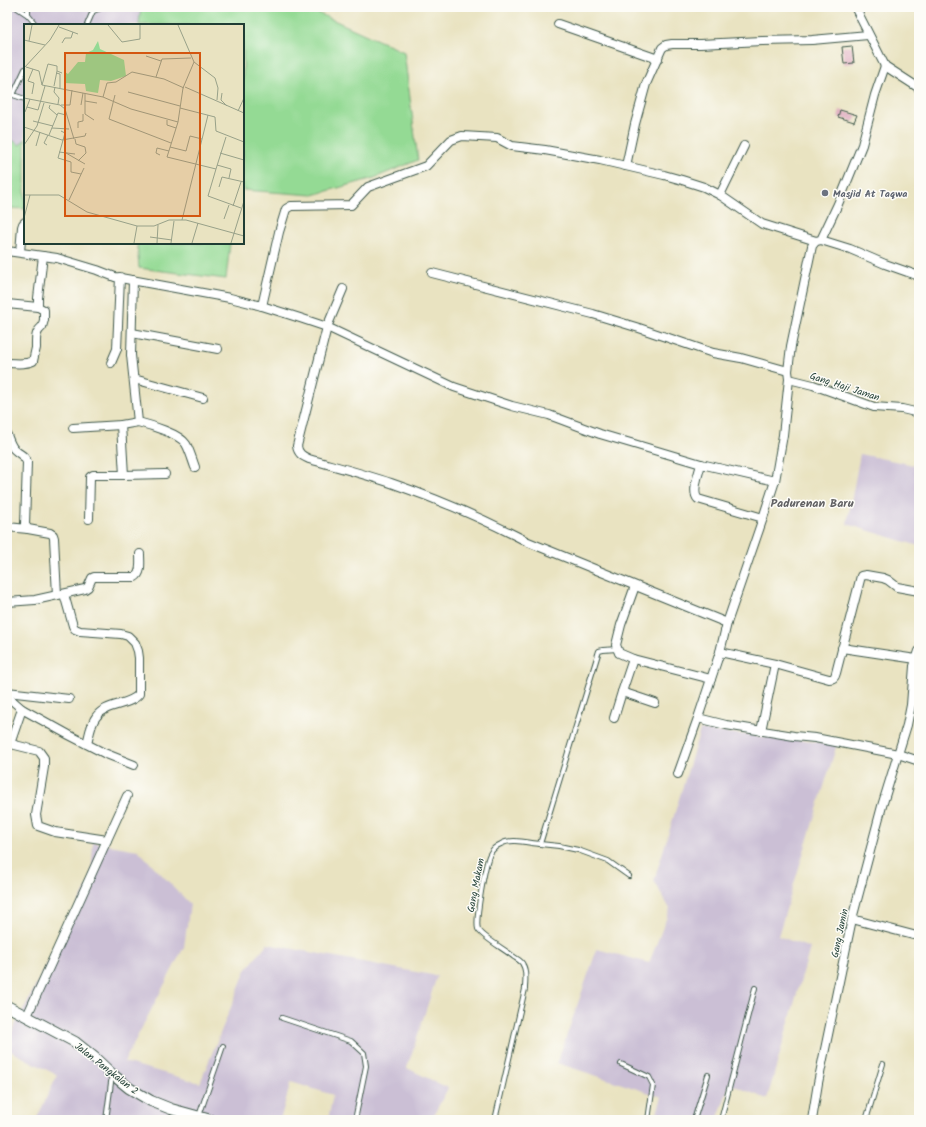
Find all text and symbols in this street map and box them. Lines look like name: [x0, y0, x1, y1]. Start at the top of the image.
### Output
inset map: [24, 24, 244, 244]
place label: Masjid At Taqwa: [833, 186, 907, 202]
marker: Masjid At Taqwa: [820, 188, 830, 198]
street label: Gang Haji Jaman: [808, 368, 882, 406]
district label: Padurenan Baru: [770, 494, 854, 513]
street label: Gang Makam: [463, 857, 489, 914]
street label: Gang Jamin: [827, 907, 853, 959]
street label: Jalan Pangkalan 2: [71, 1039, 142, 1099]

